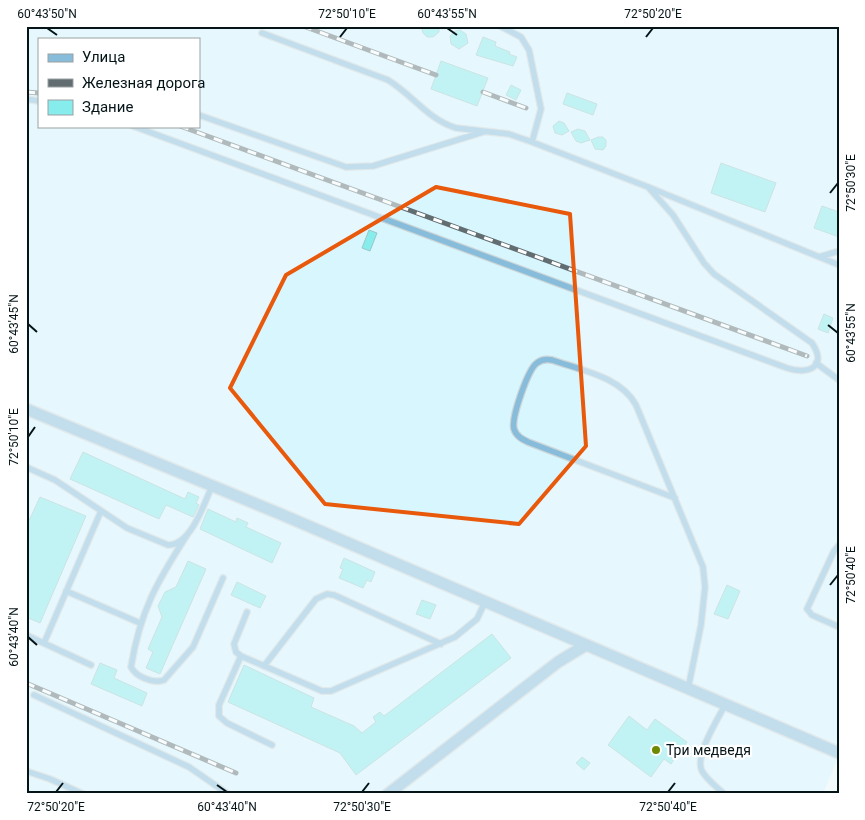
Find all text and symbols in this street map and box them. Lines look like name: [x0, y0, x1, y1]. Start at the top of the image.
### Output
text: 60°43'50"N: [17, 7, 77, 21]
text: 72°50'10"E: [318, 7, 376, 21]
text: 60°43'55"N: [417, 7, 477, 21]
text: 72°50'20"E: [624, 7, 682, 21]
legend: [38, 38, 200, 128]
text: Улица: [82, 48, 125, 66]
text: Железная дорога: [82, 74, 205, 92]
text: Здание: [82, 98, 133, 116]
text: 72°50'30"E: [844, 154, 858, 212]
text: 60°43'45"N: [7, 294, 21, 354]
text: 60°43'55"N: [844, 303, 858, 363]
text: 72°50'10"E: [7, 408, 21, 466]
text: 72°50'40"E: [844, 546, 858, 604]
text: 60°43'40"N: [7, 607, 21, 667]
place label: Три медведя: [666, 742, 751, 758]
marker: Три медведя: [650, 744, 662, 756]
text: 72°50'20"E: [27, 800, 85, 814]
text: 60°43'40"N: [197, 800, 257, 814]
text: 72°50'30"E: [333, 800, 391, 814]
text: 72°50'40"E: [639, 800, 697, 814]

